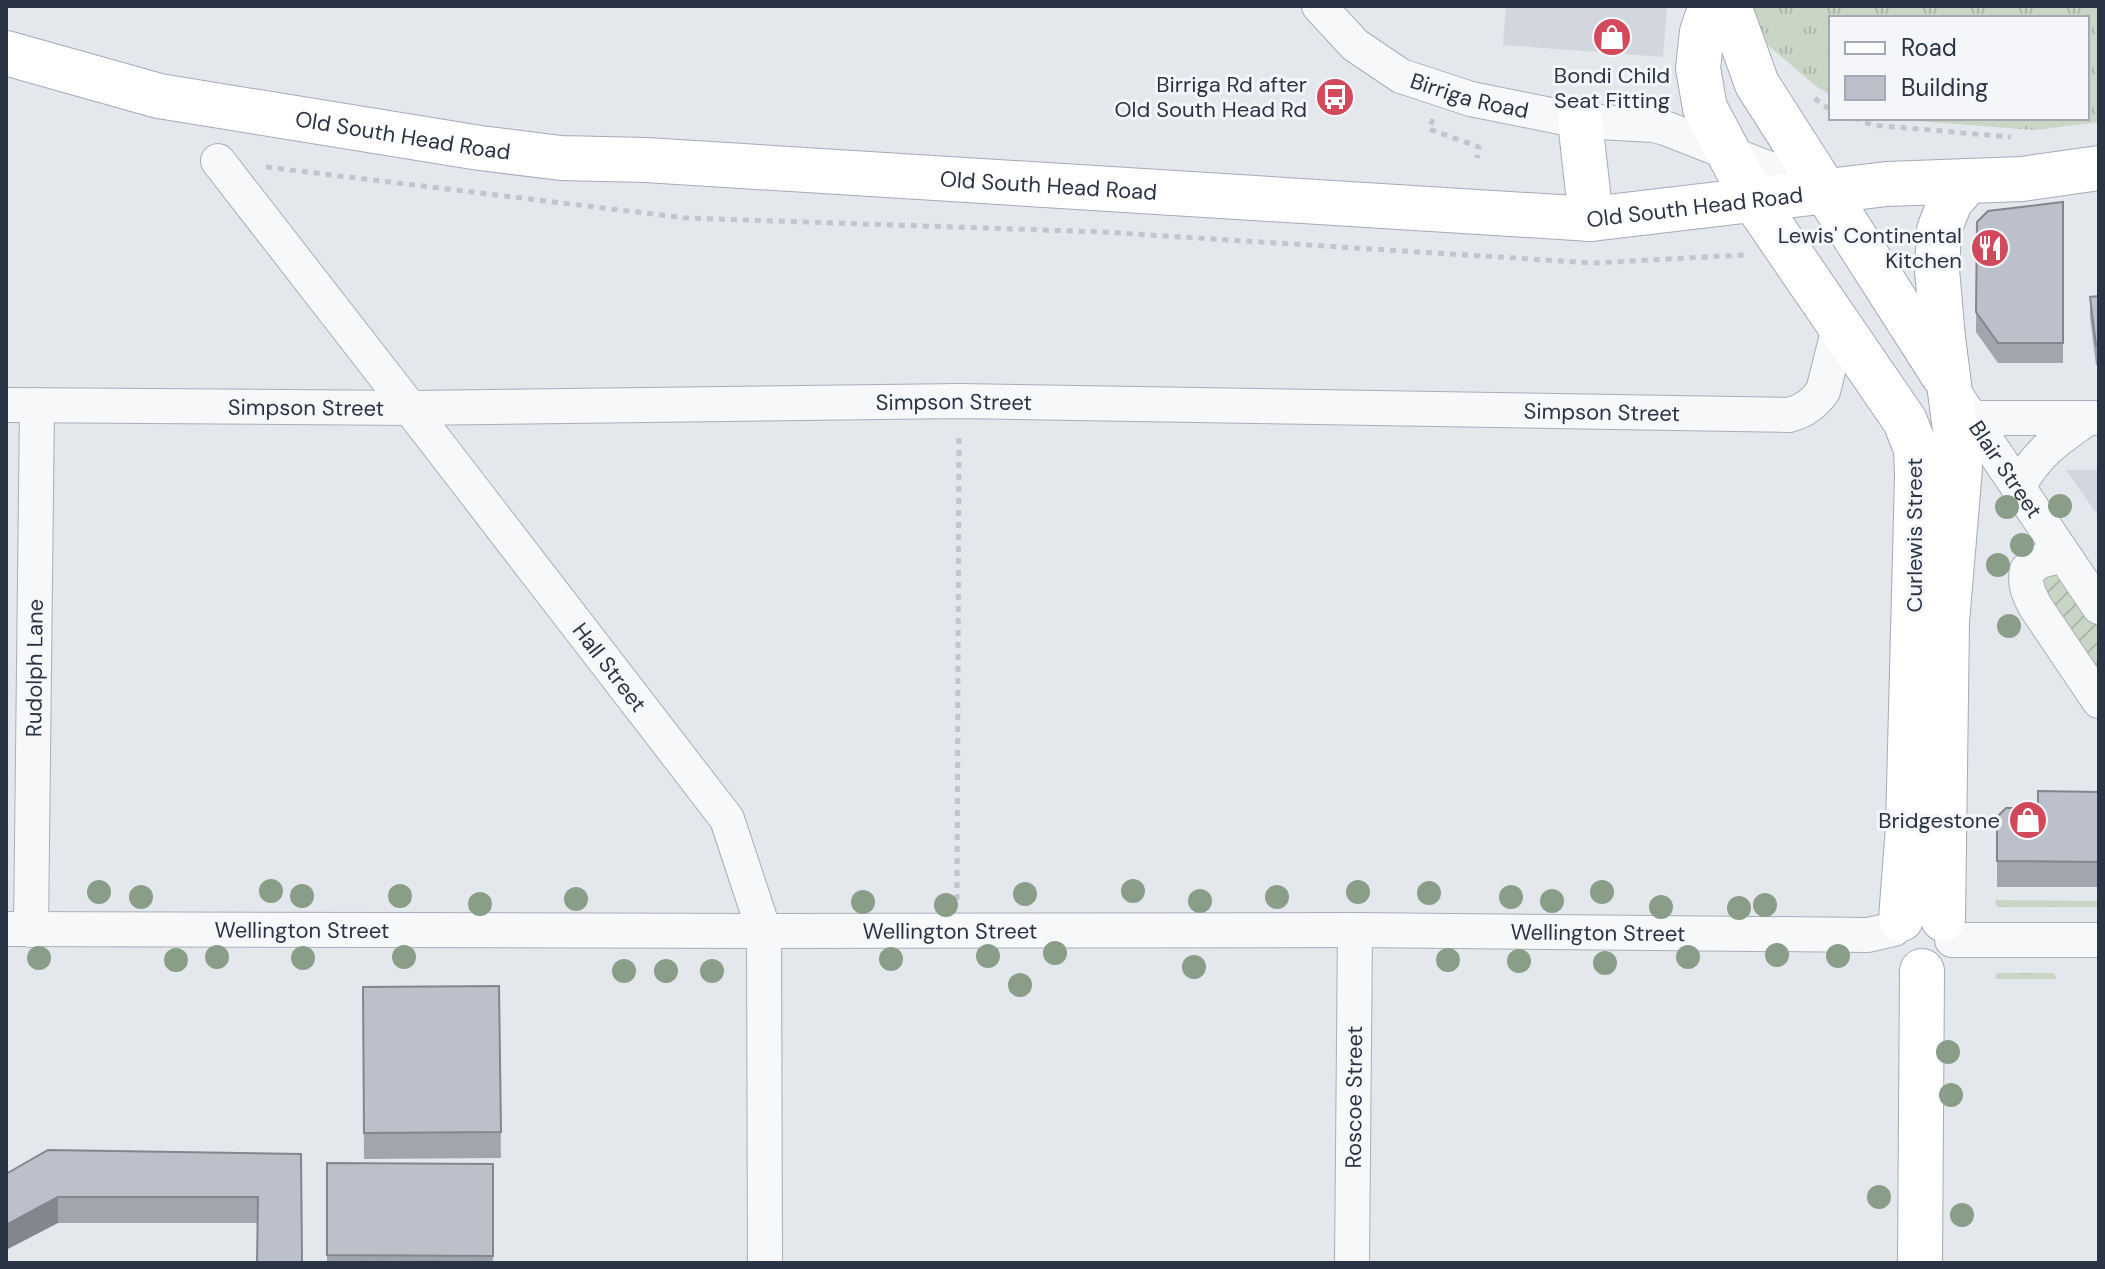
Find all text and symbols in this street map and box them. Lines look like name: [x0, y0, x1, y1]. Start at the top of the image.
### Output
shop icon: Bondi Child Seat Fitting: [1591, 16, 1633, 58]
legend: [1829, 16, 2089, 120]
text: Road: [1901, 32, 1957, 63]
place label: Bondi Child Seat Fitting: [1554, 61, 1670, 115]
street label: Birriga Road: [1407, 66, 1531, 125]
place label: Birriga Rd after Old South Head Rd: [1115, 70, 1307, 124]
text: Building: [1901, 72, 1988, 103]
bus stop icon: Birriga Rd after Old South Head Rd: [1314, 76, 1356, 118]
street label: Old South Head Road: [293, 104, 512, 166]
street label: Old South Head Road: [939, 164, 1158, 206]
street label: Old South Head Road: [1585, 180, 1804, 234]
place label: Lewis' Continental Kitchen: [1778, 221, 1962, 275]
restaurant icon: Lewis' Continental Kitchen: [1969, 227, 2011, 269]
street label: Simpson Street: [876, 386, 1032, 417]
street label: Simpson Street: [228, 392, 384, 422]
street label: Simpson Street: [1523, 396, 1680, 428]
street label: Blair Street: [1963, 415, 2049, 524]
street label: Curlewis Street: [1900, 458, 1929, 612]
street label: Rudolph Lane: [19, 599, 49, 737]
street label: Hall Street: [566, 617, 653, 717]
shop icon: Bridgestone: [2007, 799, 2049, 841]
place label: Bridgestone: [1878, 806, 2000, 835]
street label: Wellington Street: [214, 915, 390, 945]
street label: Wellington Street: [862, 916, 1037, 945]
street label: Wellington Street: [1510, 917, 1686, 948]
street label: Roscoe Street: [1338, 1025, 1369, 1169]

